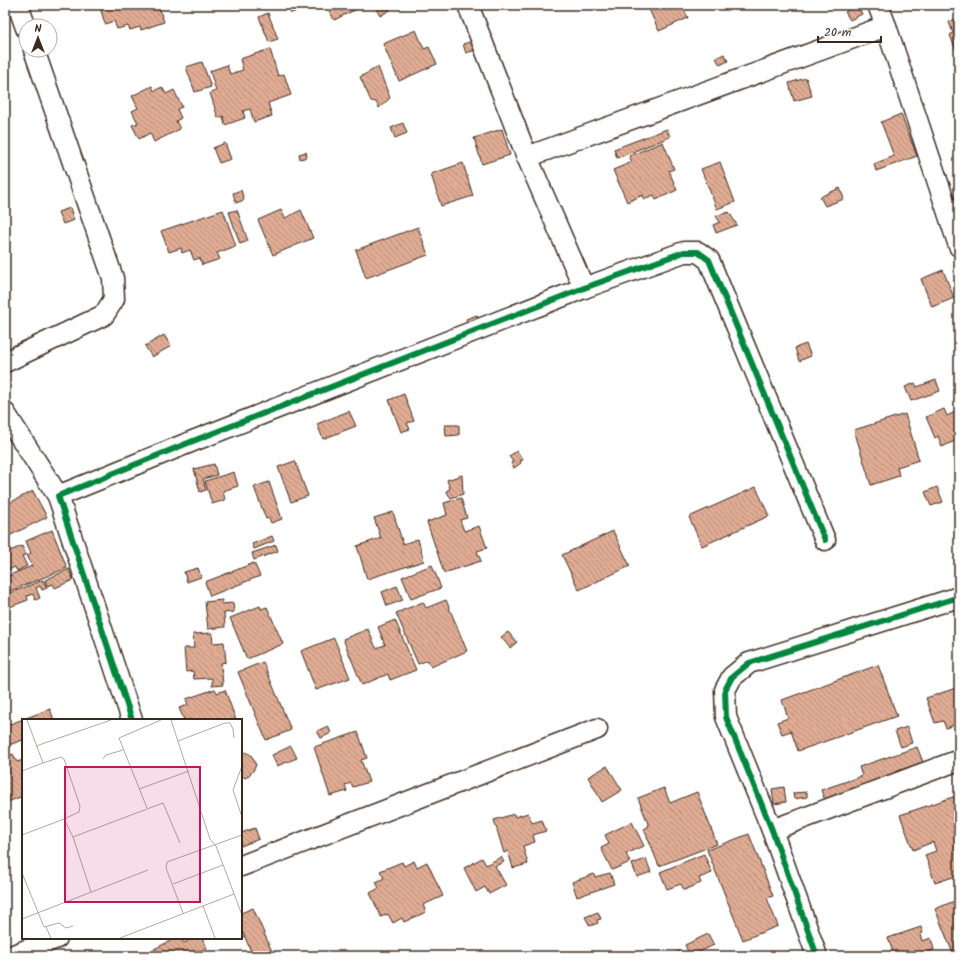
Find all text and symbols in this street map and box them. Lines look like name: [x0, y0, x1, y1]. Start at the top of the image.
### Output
north arrow: [18, 18, 58, 58]
scale bar: [818, 18, 881, 44]
text: N: [35, 20, 42, 38]
text: 20 m: [824, 23, 852, 42]
inset map: [22, 719, 242, 939]

